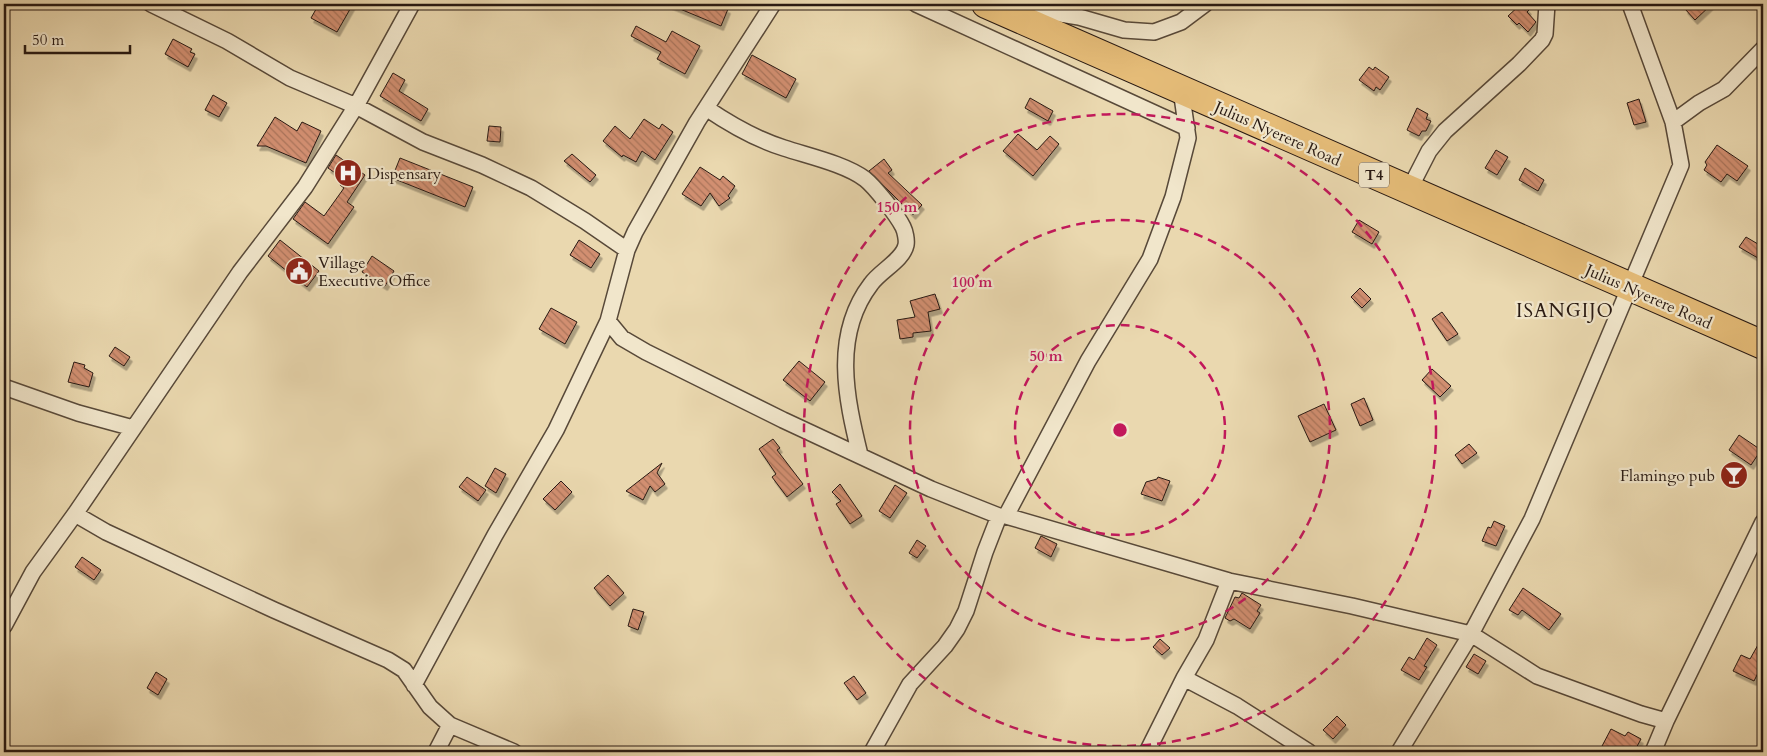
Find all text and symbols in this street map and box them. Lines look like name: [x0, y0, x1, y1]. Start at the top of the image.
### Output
scale bar: [25, 22, 130, 54]
text: 50 m: [32, 30, 64, 50]
street label: Julius Nyerere Road: [1209, 95, 1345, 172]
hospital icon: Dispensary: [333, 158, 363, 188]
road number: T4: [1359, 162, 1389, 188]
place label: Dispensary: [367, 163, 442, 185]
text: 150 m: [877, 197, 918, 217]
place label: Village Executive Office: [318, 252, 431, 292]
public building icon: Village Executive Office: [284, 256, 314, 286]
street label: Julius Nyerere Road: [1580, 258, 1716, 335]
text: 100 m: [952, 272, 993, 292]
district label: ISANGIJO: [1516, 298, 1614, 324]
text: 50 m: [1029, 346, 1063, 366]
centre of rings: [1111, 421, 1129, 439]
bar icon: Flamingo pub: [1719, 460, 1749, 490]
place label: Flamingo pub: [1620, 465, 1715, 487]

